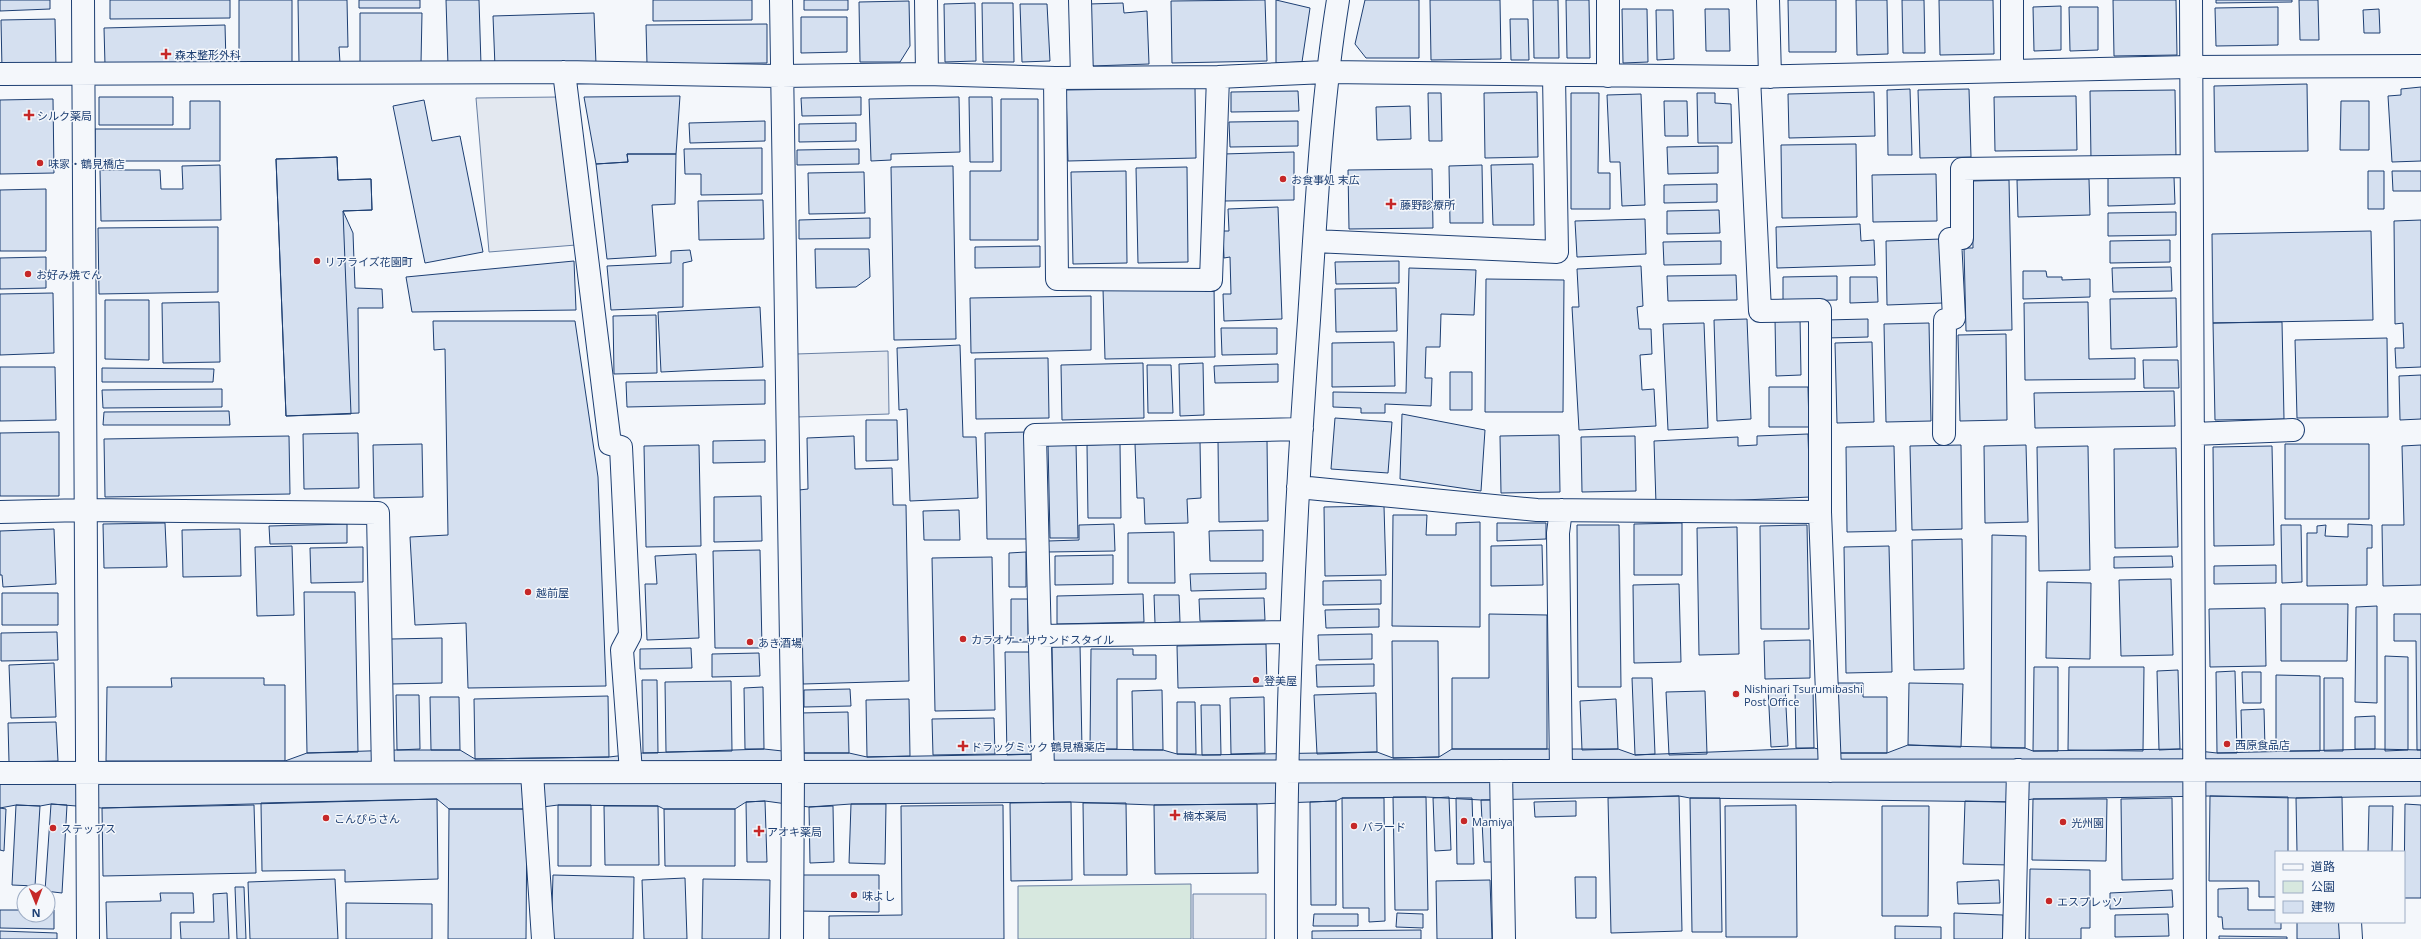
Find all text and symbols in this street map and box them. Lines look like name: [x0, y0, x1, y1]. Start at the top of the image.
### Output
place label: 森本整形外科: [175, 47, 241, 62]
marker: 森本整形外科: [160, 48, 172, 60]
place label: シルク薬局: [37, 108, 92, 123]
marker: シルク薬局: [24, 110, 34, 120]
place label: 味家・鶴見橋店: [48, 156, 125, 171]
marker: 味家・鶴見橋店: [35, 158, 45, 168]
place label: お食事処 末広: [1291, 172, 1360, 187]
marker: お食事処 末広: [1278, 174, 1288, 184]
place label: 藤野診療所: [1400, 197, 1456, 212]
marker: 藤野診療所: [1385, 198, 1397, 210]
place label: リアライズ花園町: [325, 254, 413, 269]
marker: リアライズ花園町: [312, 256, 322, 266]
place label: お好み焼でん: [36, 267, 102, 282]
marker: お好み焼でん: [23, 269, 33, 279]
place label: 越前屋: [536, 585, 569, 600]
marker: 越前屋: [523, 587, 533, 597]
place label: カラオケ・サウンドスタイル: [971, 632, 1114, 647]
marker: カラオケ・サウンドスタイル: [958, 634, 968, 644]
place label: あき酒場: [758, 635, 802, 650]
marker: あき酒場: [745, 637, 755, 647]
place label: 登美屋: [1264, 673, 1297, 688]
marker: 登美屋: [1251, 675, 1261, 685]
place label: Nishinari Tsurumibashi Post Office: [1744, 681, 1863, 709]
marker: Nishinari Tsurumibashi Post Office: [1731, 689, 1741, 699]
place label: 西原食品店: [2235, 737, 2290, 752]
place label: ドラッグミック 鶴見橋薬店: [971, 739, 1106, 754]
marker: 西原食品店: [2222, 739, 2232, 749]
marker: ドラッグミック 鶴見橋薬店: [958, 741, 968, 751]
place label: 楠本薬局: [1183, 808, 1227, 823]
marker: 楠本薬局: [1170, 810, 1180, 820]
place label: こんぴらさん: [334, 811, 400, 826]
marker: こんぴらさん: [321, 813, 331, 823]
place label: Mamiya: [1472, 814, 1513, 829]
place label: 光州園: [2071, 815, 2104, 830]
marker: Mamiya: [1459, 816, 1469, 826]
marker: 光州園: [2058, 817, 2068, 827]
place label: バラード: [1362, 819, 1406, 834]
place label: ステップス: [61, 821, 116, 836]
marker: バラード: [1349, 821, 1359, 831]
marker: ステップス: [48, 823, 58, 833]
place label: アオキ薬局: [767, 824, 822, 839]
marker: アオキ薬局: [754, 826, 764, 836]
legend: [2275, 851, 2405, 923]
text: 道路: [2311, 858, 2335, 875]
text: 公園: [2311, 878, 2335, 895]
north arrow: [16, 883, 56, 923]
place label: 味よし: [862, 888, 895, 903]
marker: 味よし: [849, 890, 859, 900]
place label: エスプレッソ: [2057, 894, 2123, 909]
marker: エスプレッソ: [2044, 896, 2054, 906]
text: 建物: [2311, 898, 2335, 915]
text: N: [32, 906, 41, 921]

